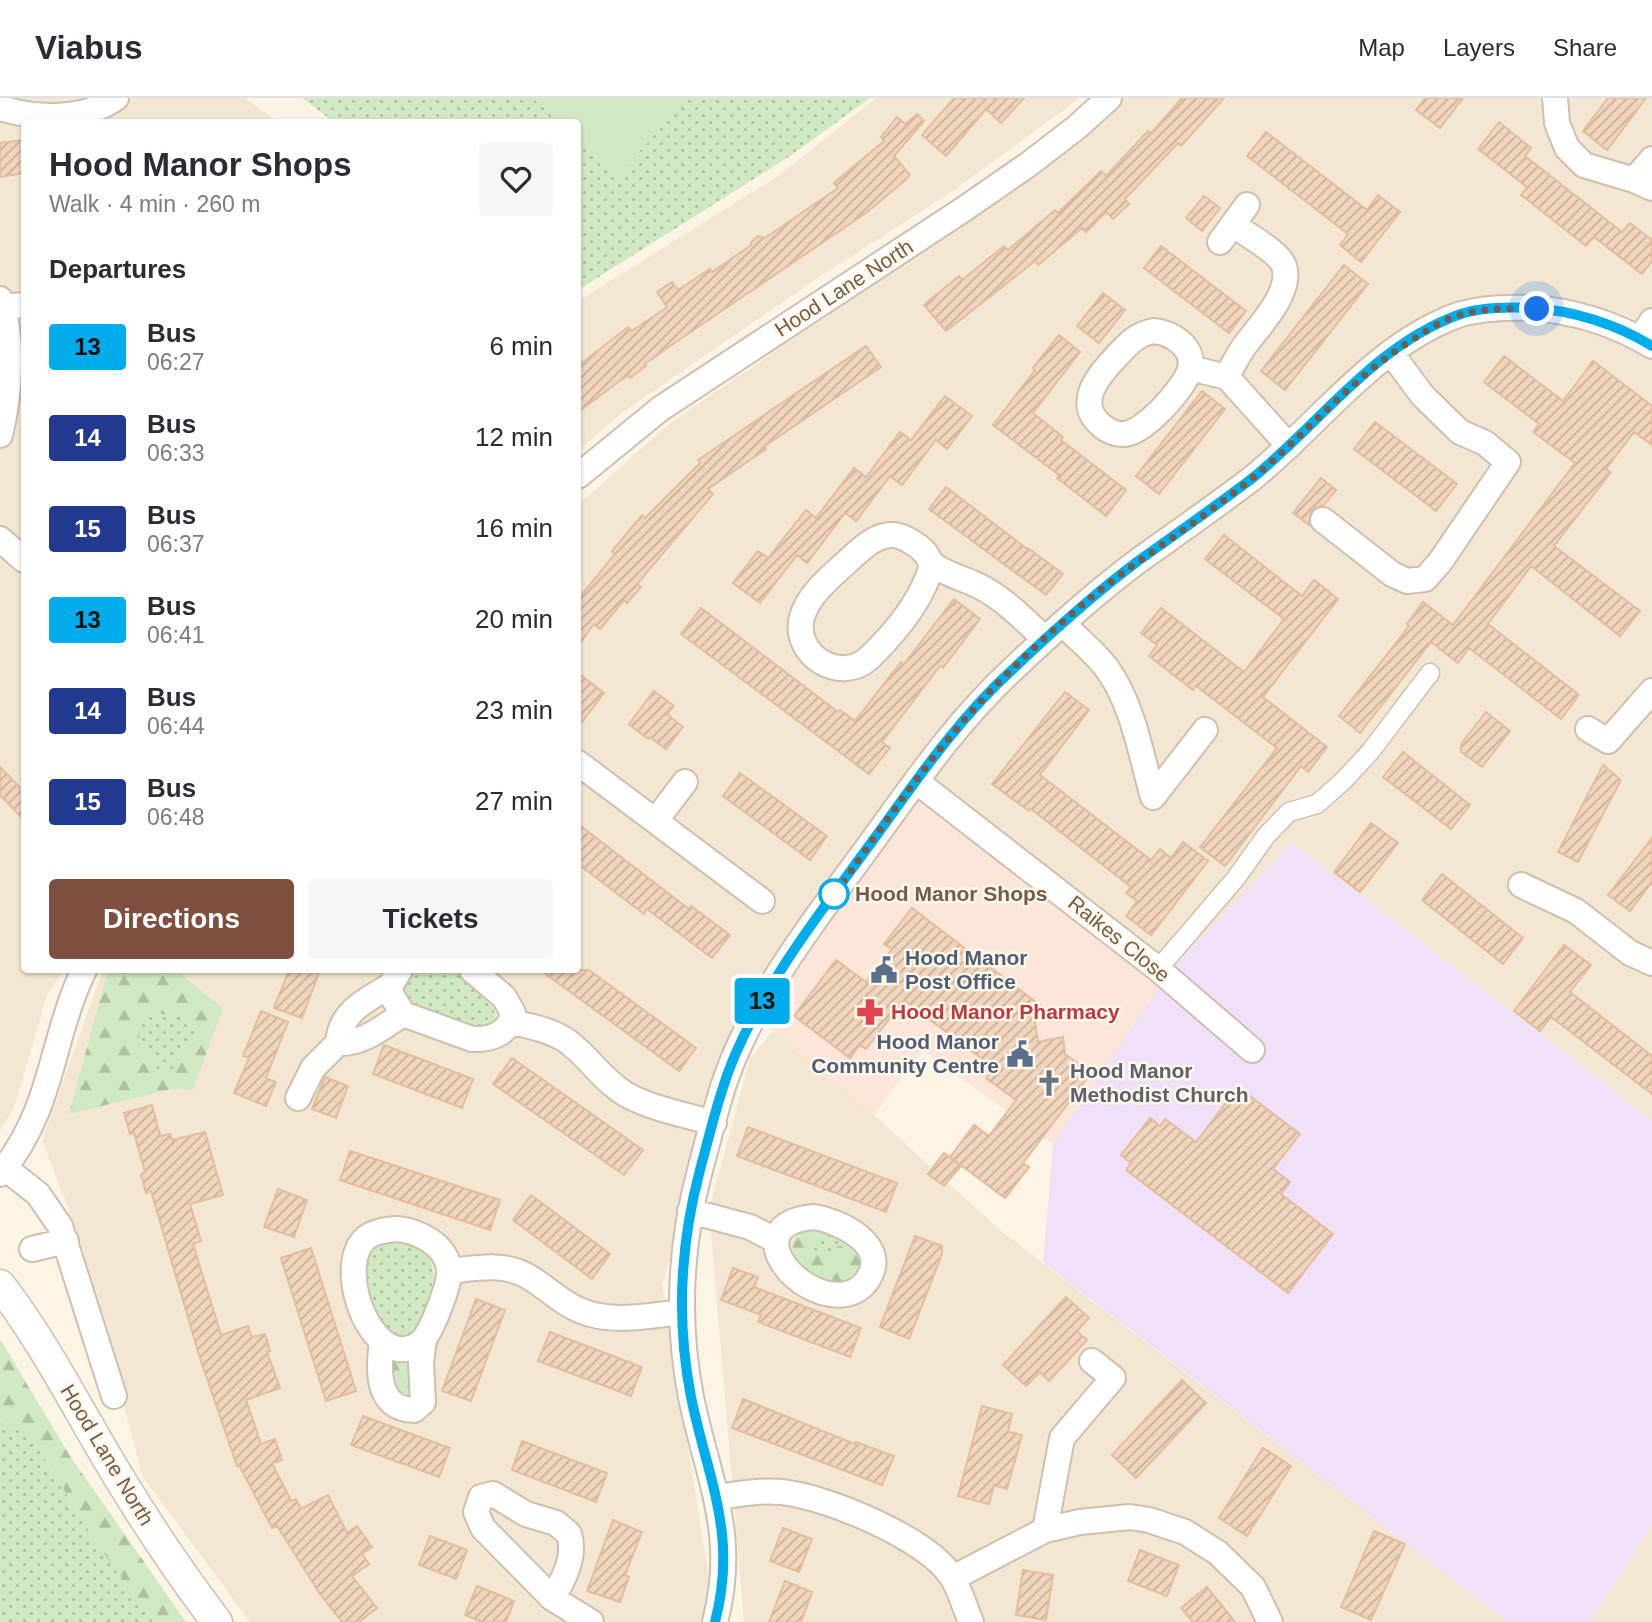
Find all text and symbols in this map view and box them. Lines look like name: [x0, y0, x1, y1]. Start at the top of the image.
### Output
text: Viabus: [35, 29, 143, 66]
text: Map: [1358, 34, 1405, 61]
text: Layers: [1443, 34, 1515, 61]
text: Share: [1553, 34, 1617, 61]
button: heart: [479, 142, 553, 216]
text: Hood Manor Shops: [49, 146, 351, 183]
text: Walk · 4 min · 260 m: [49, 191, 260, 217]
street label: Hood Lane North: [770, 234, 917, 341]
text: Departures: [49, 254, 186, 284]
your location: [1519, 291, 1554, 326]
text: Bus: [147, 318, 196, 348]
text: 6 min: [489, 331, 553, 361]
text: 13: [74, 333, 101, 360]
text: 06:27: [147, 349, 205, 375]
text: Bus: [147, 409, 196, 439]
text: 12 min: [475, 422, 553, 452]
text: 14: [74, 424, 101, 451]
text: 06:33: [147, 440, 205, 466]
text: Bus: [147, 500, 196, 530]
text: 16 min: [475, 513, 553, 543]
text: 15: [74, 515, 101, 542]
text: 06:37: [147, 531, 205, 557]
text: Bus: [147, 591, 196, 621]
text: 20 min: [475, 604, 553, 634]
text: 13: [74, 606, 101, 633]
text: 06:41: [147, 622, 205, 648]
text: Bus: [147, 682, 196, 712]
text: 23 min: [475, 695, 553, 725]
text: 14: [74, 697, 101, 724]
text: 06:44: [147, 713, 205, 739]
text: Bus: [147, 773, 196, 803]
text: 27 min: [475, 786, 553, 816]
text: 15: [74, 788, 101, 815]
text: 06:48: [147, 804, 205, 830]
button: Directions: [49, 879, 294, 959]
button: Tickets: [308, 879, 553, 959]
marker: Hood Manor Shops: [819, 879, 849, 909]
place label: Hood Manor Shops: [855, 882, 1048, 905]
street label: Raikes Close: [1064, 891, 1175, 986]
place label: Hood Manor Post Office: [905, 946, 1027, 993]
public building icon: Hood Manor Post Office: [869, 955, 899, 985]
line badge: 13: [730, 978, 794, 1024]
text: 13: [749, 987, 775, 1014]
pharmacy icon: Hood Manor Pharmacy: [855, 997, 885, 1027]
place label: Hood Manor Pharmacy: [891, 1000, 1120, 1023]
place label: Hood Manor Community Centre: [811, 1030, 999, 1077]
public building icon: Hood Manor Community Centre: [1005, 1039, 1035, 1069]
place label: Hood Manor Methodist Church: [1070, 1059, 1249, 1106]
church icon: Hood Manor Methodist Church: [1034, 1068, 1064, 1098]
street label: Hood Lane North: [56, 1380, 158, 1529]

